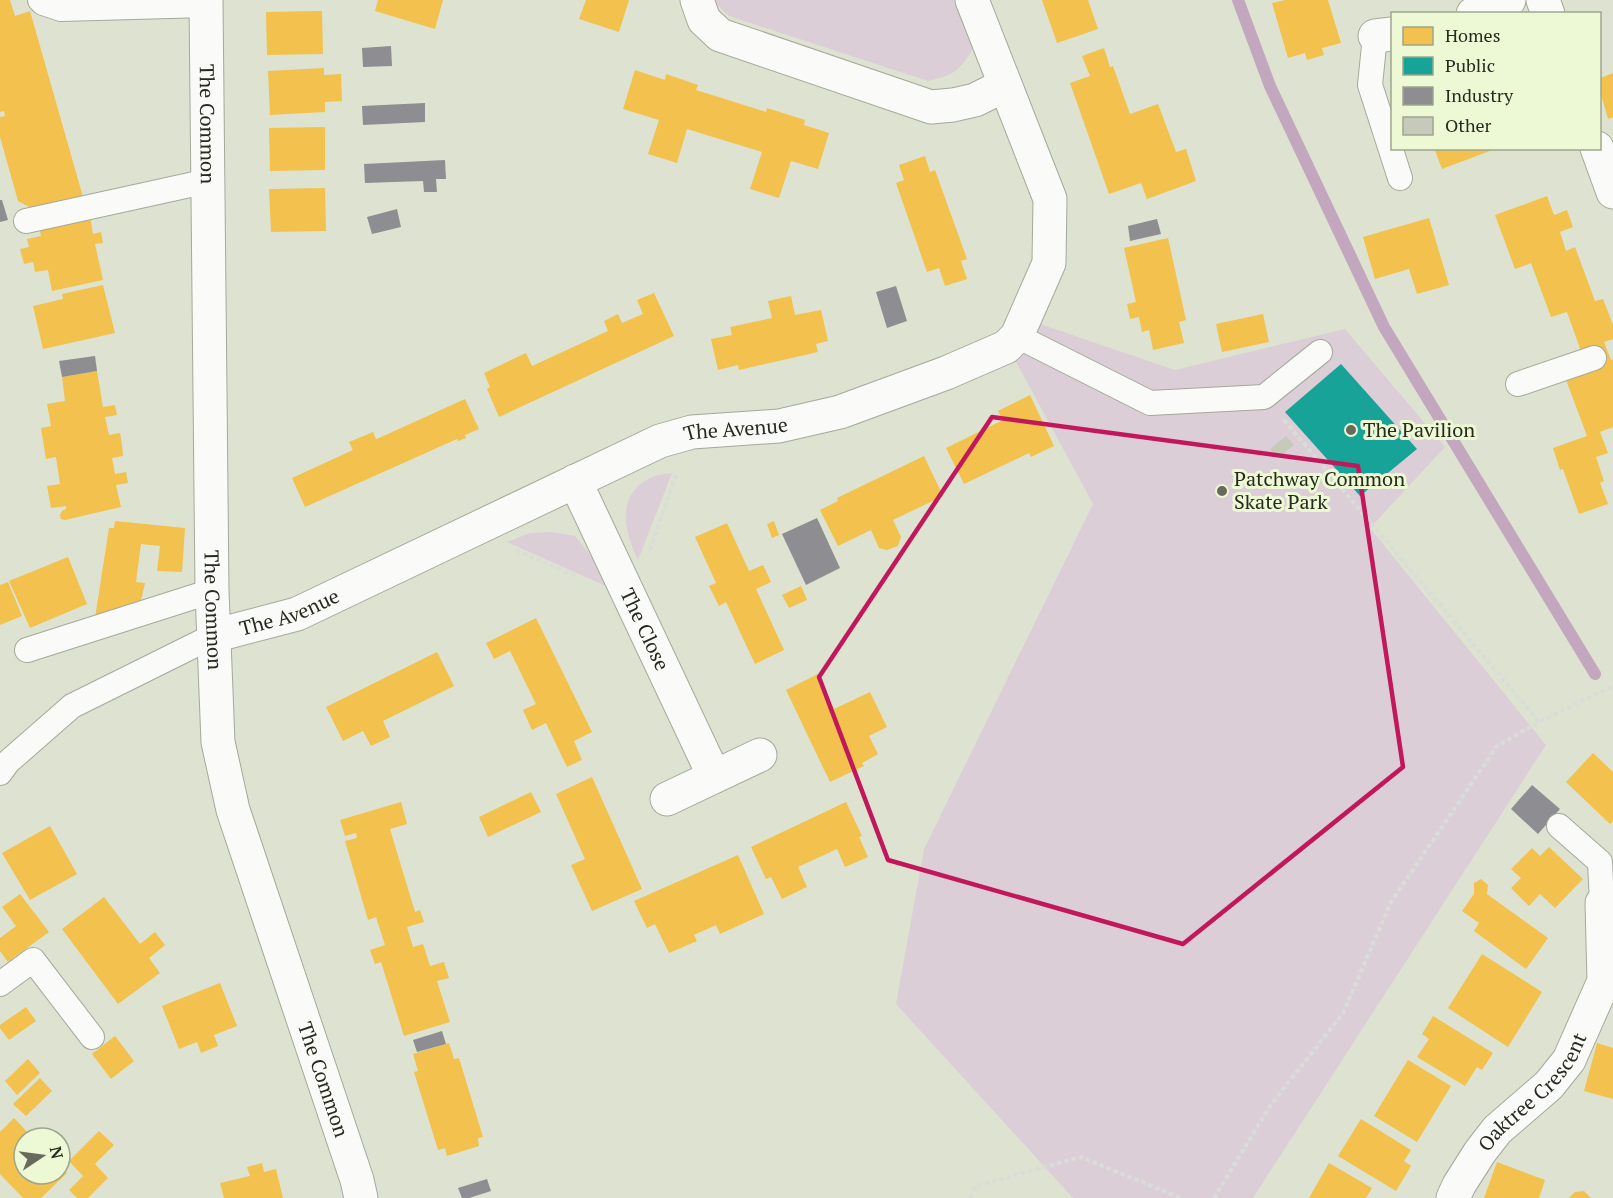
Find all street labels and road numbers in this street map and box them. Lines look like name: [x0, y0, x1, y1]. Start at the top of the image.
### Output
street label: The Common: [194, 64, 222, 184]
street label: The Avenue: [680, 410, 790, 447]
street label: The Common: [199, 550, 229, 671]
street label: The Avenue: [236, 582, 343, 642]
street label: The Close: [614, 584, 676, 675]
street label: The Common: [292, 1018, 356, 1141]
street label: Oaktree Crescent: [1471, 1028, 1593, 1157]

